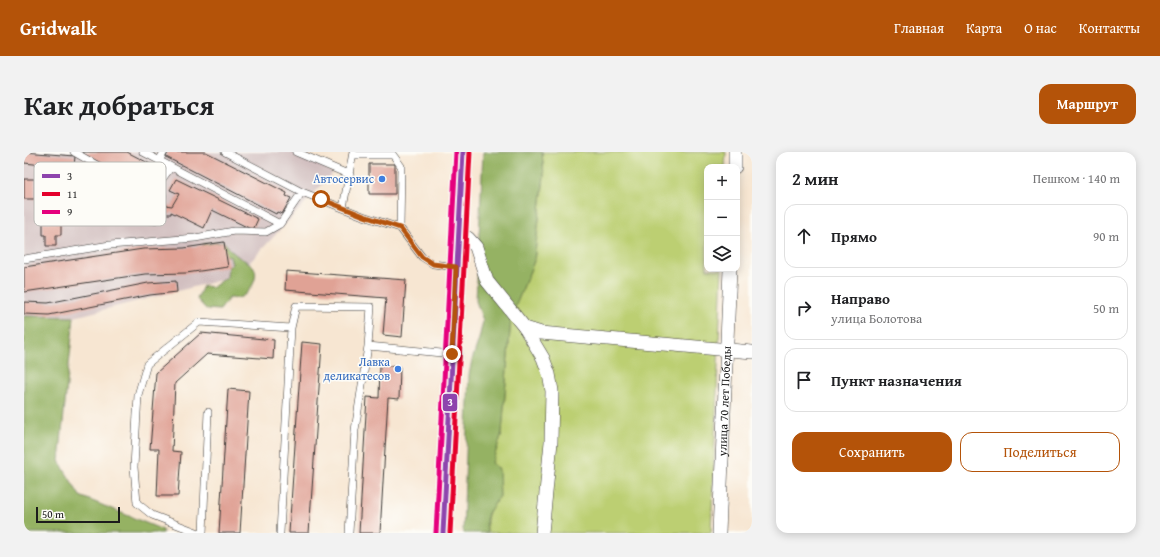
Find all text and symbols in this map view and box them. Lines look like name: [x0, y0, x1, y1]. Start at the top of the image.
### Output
text: Gridwalk: [20, 14, 97, 42]
text: Главная: [894, 18, 944, 38]
text: Карта: [966, 18, 1002, 38]
text: О нас: [1024, 18, 1057, 38]
text: Контакты: [1079, 18, 1140, 38]
text: Как добраться: [24, 84, 214, 125]
button: Маршрут: [1039, 84, 1136, 124]
legend: [34, 162, 166, 226]
map controls: [704, 164, 740, 272]
button: +: [704, 164, 740, 200]
text: 2 мин: [792, 166, 838, 191]
text: 3: [67, 168, 72, 184]
text: Пешком · 140 m: [1033, 169, 1120, 188]
place label: Автосервис: [313, 170, 375, 187]
marker: Автосервис: [377, 174, 387, 184]
text: 11: [67, 186, 78, 202]
route start: [312, 190, 330, 208]
button: −: [704, 200, 740, 236]
text: 9: [67, 204, 72, 220]
icon: ahead: [793, 225, 815, 247]
text: Прямо: [831, 226, 877, 247]
text: 90 m: [1093, 227, 1119, 246]
button: layers: [704, 236, 740, 272]
text: Направо: [831, 288, 890, 309]
icon: right: [793, 297, 815, 319]
text: 50 m: [1093, 299, 1119, 318]
text: улица Болотова: [831, 309, 922, 328]
route end: [443, 345, 461, 363]
street label: улица 70 лет Победы: [713, 345, 735, 458]
place label: Лавка деликатесов: [323, 353, 390, 384]
marker: Лавка деликатесов: [393, 364, 403, 374]
icon: arrive: [793, 369, 815, 391]
text: Пункт назначения: [831, 370, 962, 391]
line badge: 3: [442, 393, 458, 412]
text: 3: [447, 394, 453, 410]
button: Сохранить: [792, 432, 952, 472]
button: Поделиться: [960, 432, 1120, 472]
scale bar: [36, 505, 120, 524]
text: 50 m: [42, 506, 64, 522]

